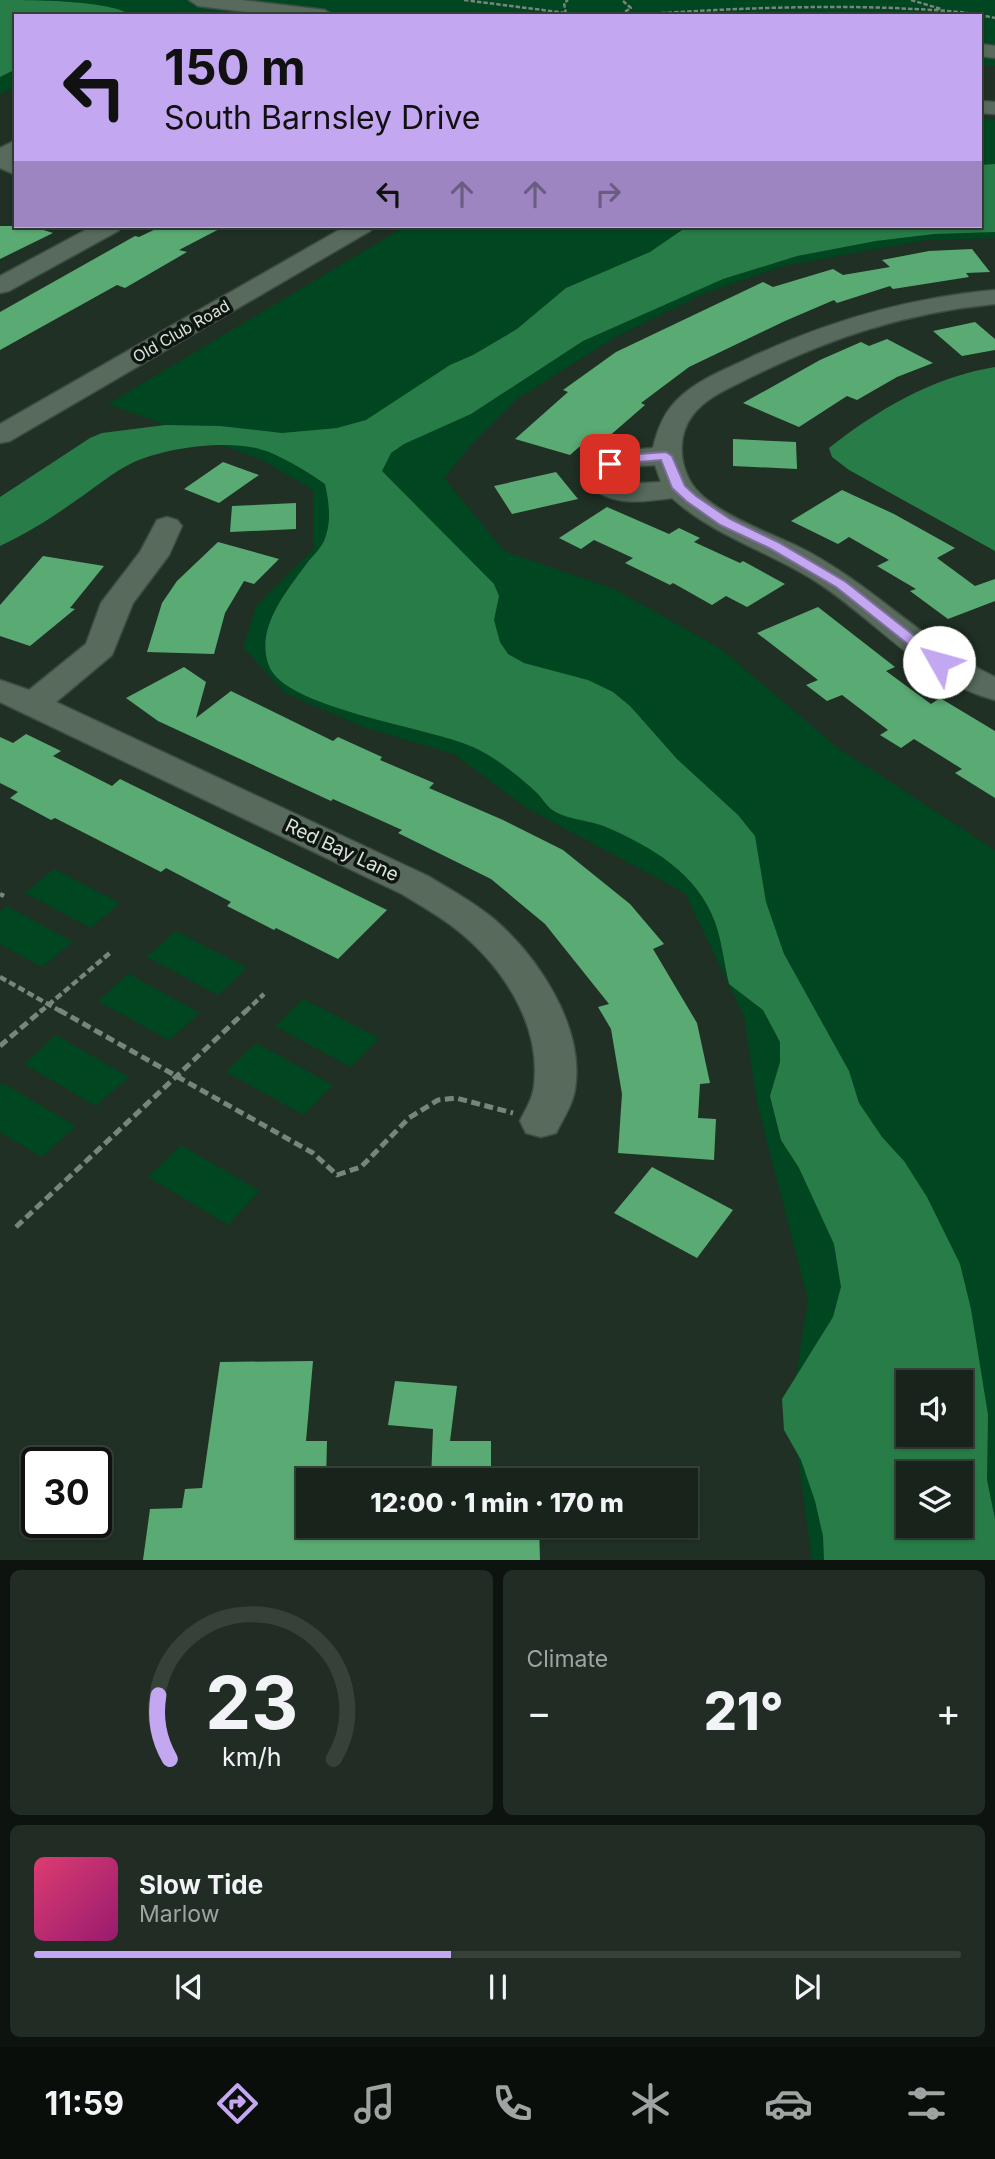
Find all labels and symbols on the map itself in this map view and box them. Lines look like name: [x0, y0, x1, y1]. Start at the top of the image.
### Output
street label: Old Club Road: [129, 295, 233, 367]
pin: [580, 434, 640, 494]
position arrow: [902, 625, 976, 699]
street label: Red Bay Lane: [282, 814, 402, 886]
speed limit sign: 30: [21, 1447, 112, 1538]

